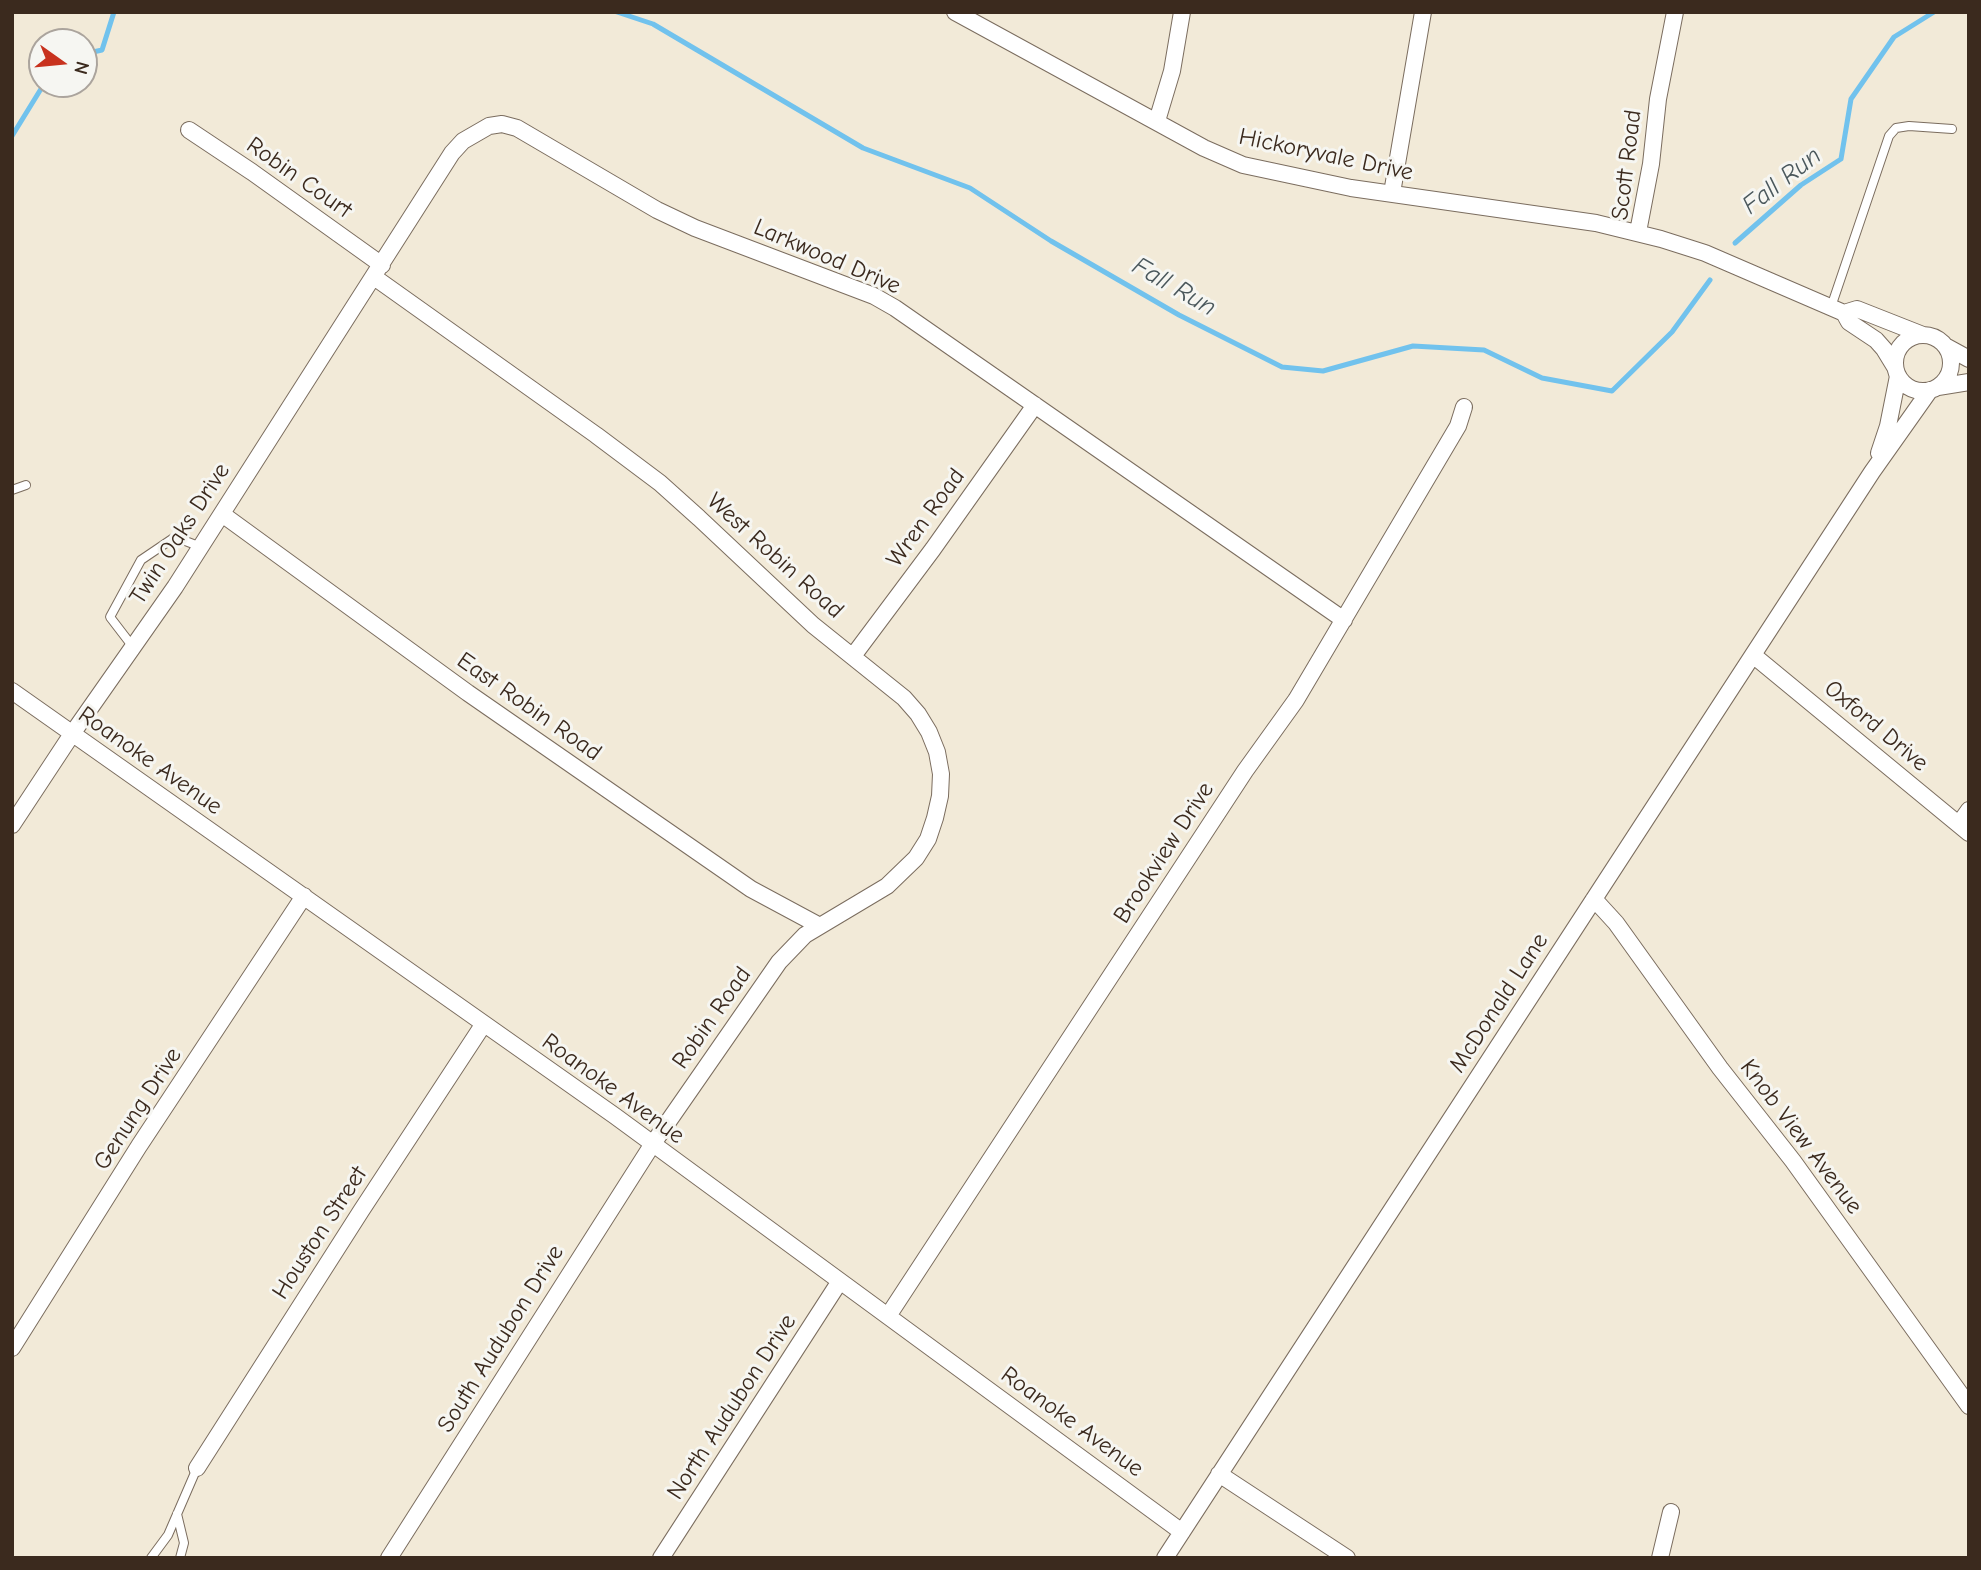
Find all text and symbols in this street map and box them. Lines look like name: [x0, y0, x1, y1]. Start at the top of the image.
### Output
north arrow: [28, 28, 98, 98]
text: N: [69, 59, 94, 77]
street label: Scott Road: [1606, 108, 1648, 222]
street label: Hickoryvale Drive: [1236, 122, 1416, 188]
street label: Robin Court: [241, 131, 357, 225]
water label: Fall Run: [1736, 140, 1828, 222]
street label: Larkwood Drive: [749, 213, 905, 301]
water label: Fall Run: [1126, 251, 1222, 323]
street label: Twin Oaks Drive: [124, 458, 236, 610]
street label: Wren Road: [881, 463, 971, 573]
street label: West Robin Road: [701, 487, 849, 625]
street label: East Robin Road: [451, 647, 607, 767]
street label: Oxford Drive: [1818, 674, 1934, 778]
street label: Roanoke Avenue: [72, 701, 228, 821]
street label: Brookview Drive: [1108, 777, 1220, 929]
street label: McDonald Lane: [1443, 928, 1555, 1078]
street label: Robin Road: [666, 961, 758, 1075]
street label: Roanoke Avenue: [536, 1028, 690, 1150]
street label: Genung Drive: [88, 1042, 188, 1176]
street label: Knob View Avenue: [1734, 1054, 1868, 1220]
street label: Houston Street: [266, 1161, 374, 1305]
street label: South Audubon Drive: [432, 1240, 570, 1438]
street label: North Audubon Drive: [661, 1309, 803, 1505]
street label: Roanoke Avenue: [995, 1361, 1149, 1483]

